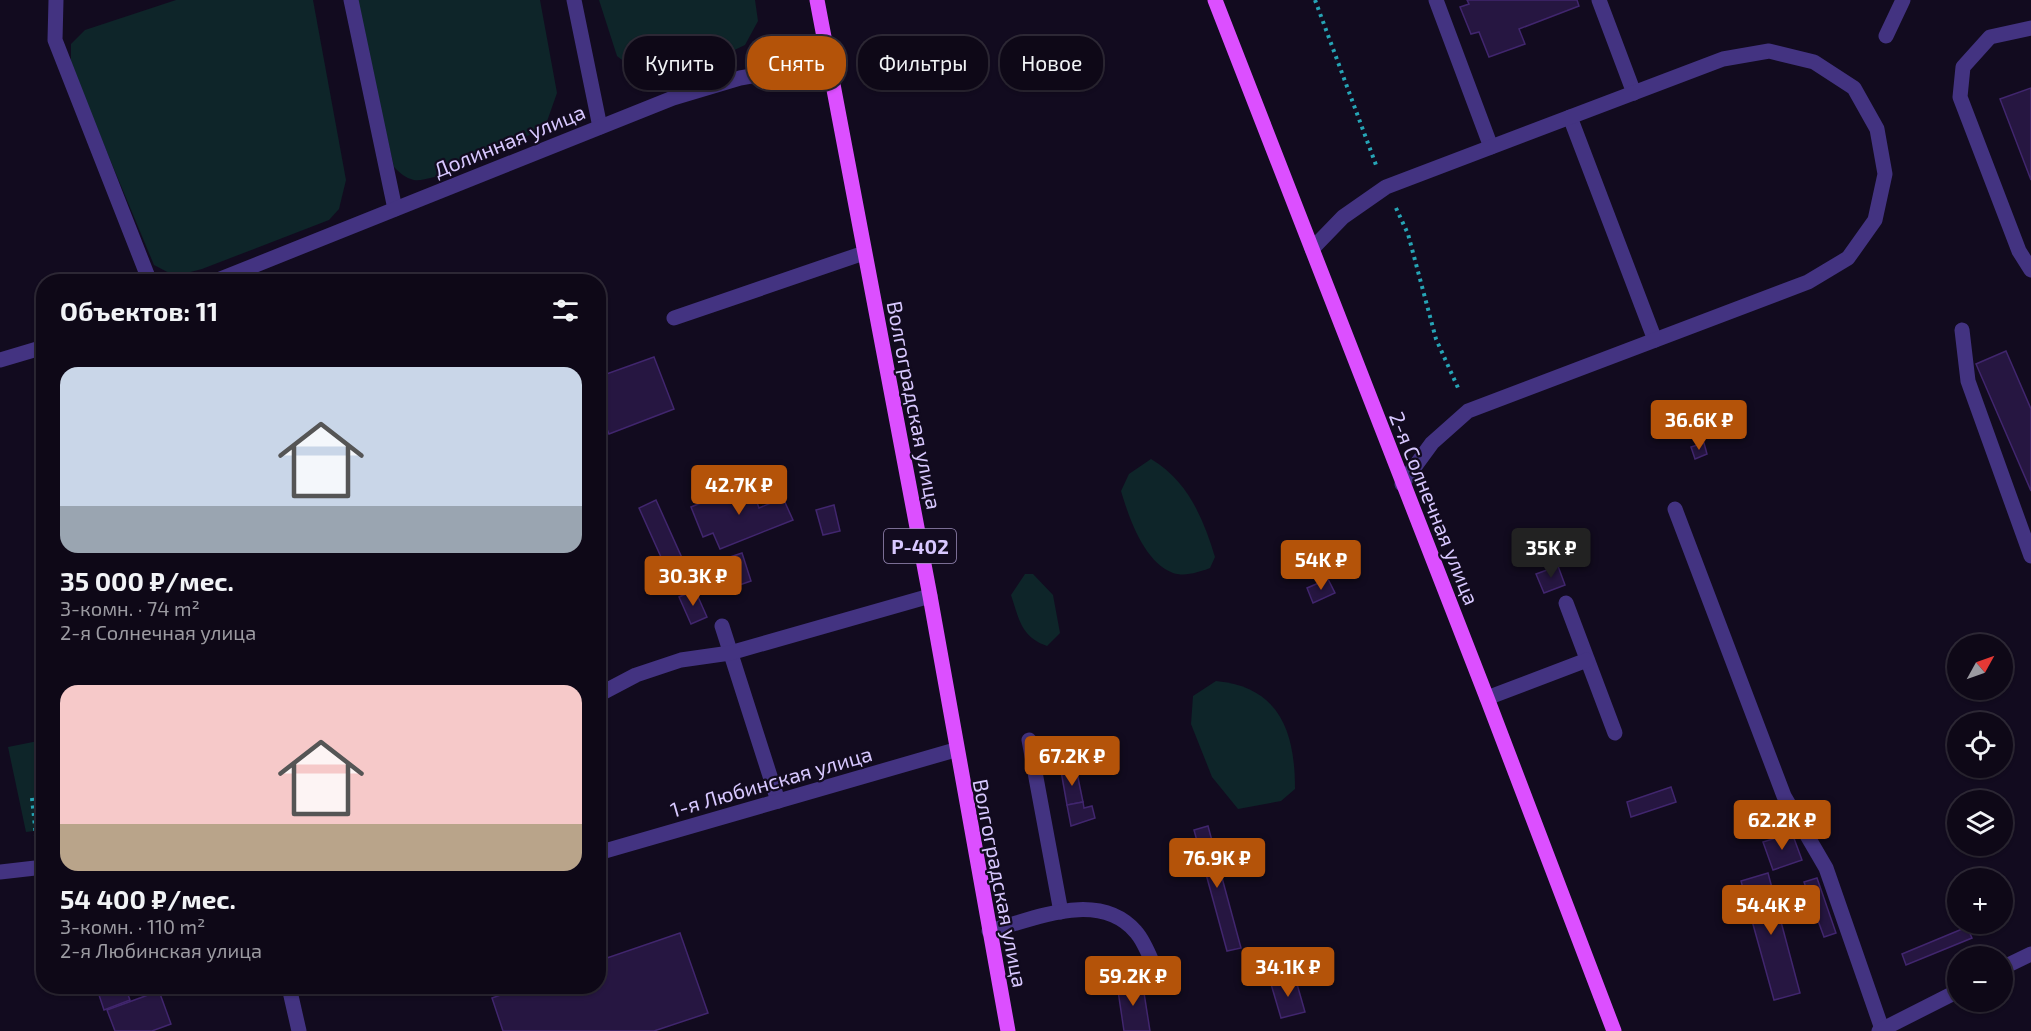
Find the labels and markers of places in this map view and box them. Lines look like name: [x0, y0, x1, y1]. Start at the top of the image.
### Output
pin: 36.6K ₽: [1644, 400, 1754, 451]
pin: 42.7K ₽: [684, 465, 794, 516]
pin: 35K ₽: [1509, 528, 1593, 579]
pin: 54K ₽: [1279, 540, 1363, 591]
pin: 30.3K ₽: [638, 556, 748, 607]
pin: 67.2K ₽: [1017, 736, 1127, 787]
pin: 62.2K ₽: [1727, 800, 1837, 851]
pin: 76.9K ₽: [1162, 838, 1272, 889]
pin: 54.4K ₽: [1716, 885, 1826, 936]
pin: 34.1K ₽: [1233, 947, 1343, 998]
pin: 59.2K ₽: [1078, 956, 1188, 1007]

